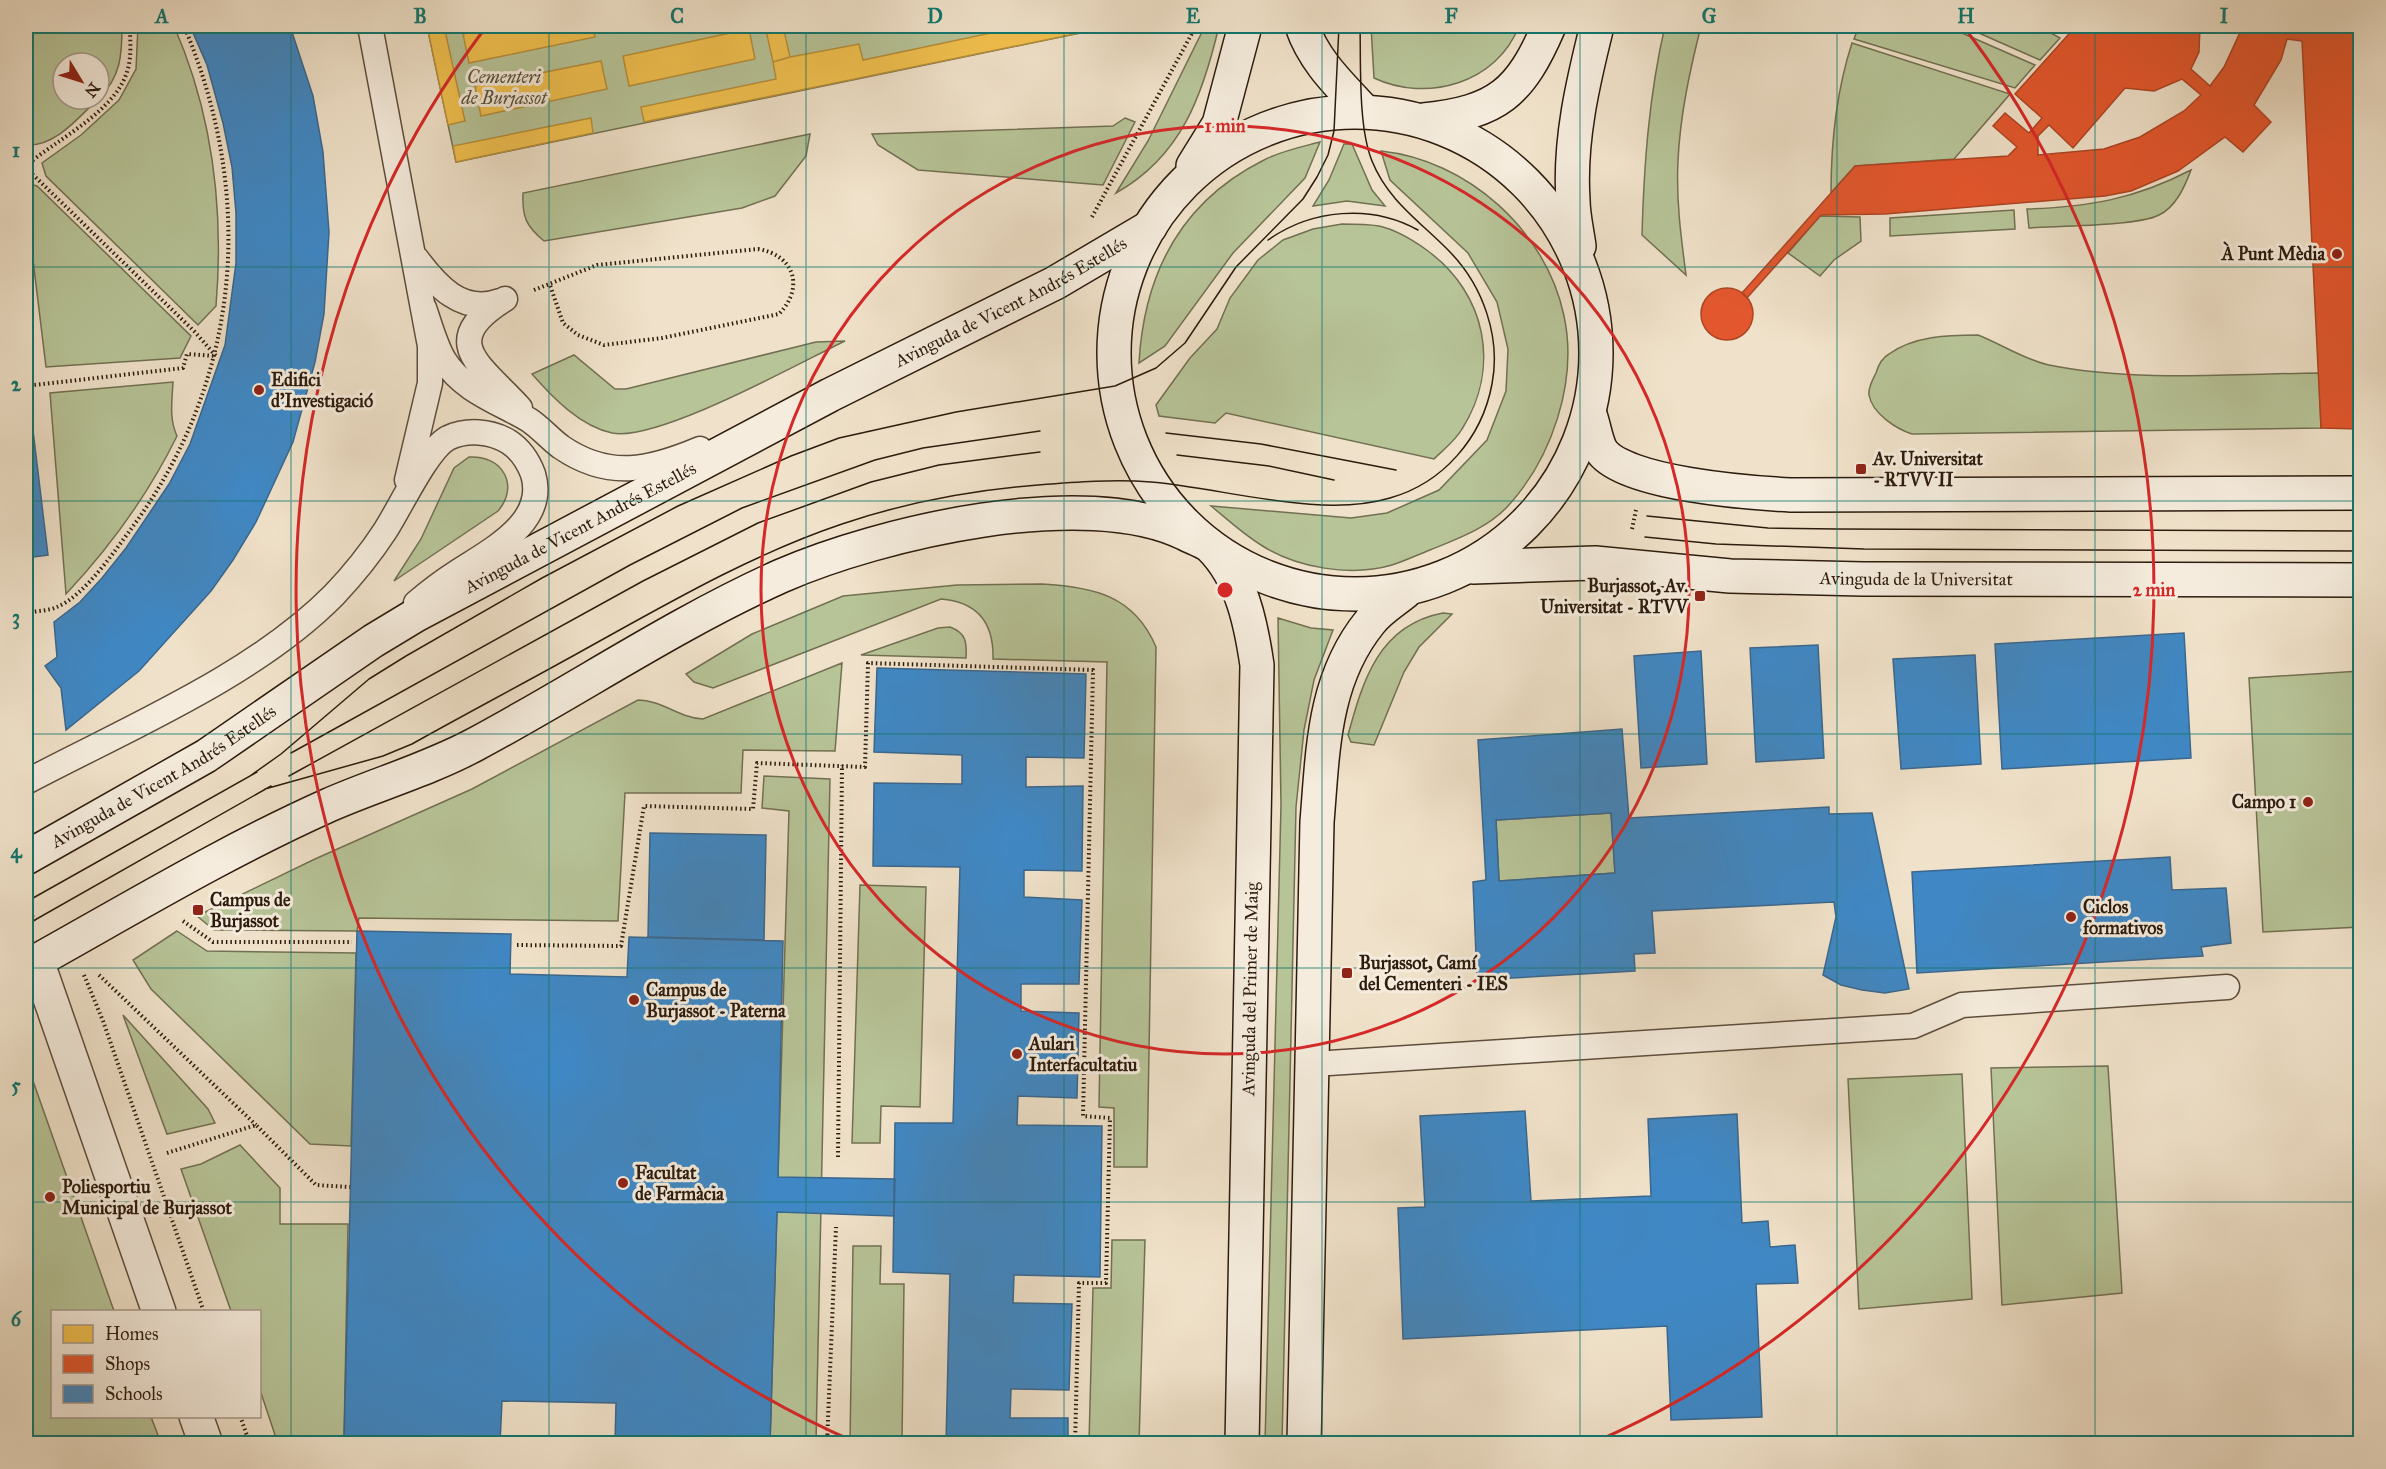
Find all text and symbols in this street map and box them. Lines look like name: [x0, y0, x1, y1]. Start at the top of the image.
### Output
text: A: [153, 4, 169, 28]
text: B: [413, 4, 427, 28]
text: C: [670, 4, 684, 28]
text: D: [927, 4, 943, 28]
text: E: [1186, 4, 1201, 28]
text: F: [1444, 4, 1458, 28]
text: G: [1702, 4, 1717, 28]
text: H: [1957, 4, 1975, 28]
text: I: [2220, 4, 2229, 28]
north arrow: [51, 51, 111, 111]
park label: Cementeri de Burjassot: [460, 66, 548, 109]
text: N: [81, 79, 104, 101]
text: 1 min: [1205, 115, 1246, 137]
text: 1: [12, 138, 20, 162]
street label: Avinguda de Vicent Andrés Estellés: [890, 232, 1131, 372]
place label: À Punt Mèdia: [2221, 241, 2325, 265]
marker: À Punt Mèdia: [2330, 247, 2344, 261]
place label: Edifici d'Investigació: [271, 369, 373, 413]
text: 2: [11, 372, 22, 396]
marker: Edifici d'Investigació: [252, 383, 266, 397]
place label: Av. Universitat - RTVV II: [1872, 448, 1983, 491]
street label: Avinguda de Vicent Andrés Estellés: [460, 457, 700, 599]
marker: Av. Universitat - RTVV II: [1854, 462, 1868, 476]
street label: Avinguda de la Universitat: [1818, 567, 2013, 591]
place label: Burjassot, Av. Universitat - RTVV: [1540, 575, 1689, 618]
text: 2 min: [2133, 579, 2176, 601]
centre of rings: [1215, 580, 1235, 600]
marker: Burjassot, Av. Universitat - RTVV: [1693, 589, 1707, 603]
text: 3: [12, 605, 20, 630]
street label: Avinguda de Vicent Andrés Estellés: [46, 700, 280, 853]
place label: Campo 1: [2232, 791, 2296, 814]
marker: Campo 1: [2301, 795, 2315, 809]
text: 4: [10, 839, 22, 864]
street label: Avinguda del Primer de Maig: [1237, 881, 1264, 1097]
place label: Campus de Burjassot: [210, 889, 291, 933]
place label: Ciclos formativos: [2082, 896, 2163, 939]
marker: Campus de Burjassot: [191, 903, 205, 917]
marker: Ciclos formativos: [2064, 910, 2078, 924]
place label: Burjassot, Camí del Cementeri - IES: [1359, 952, 1508, 995]
marker: Burjassot, Camí del Cementeri - IES: [1340, 966, 1354, 980]
place label: Campus de Burjassot - Paterna: [646, 979, 786, 1023]
marker: Campus de Burjassot - Paterna: [627, 993, 641, 1007]
place label: Aulari Interfacultatiu: [1028, 1033, 1138, 1076]
marker: Aulari Interfacultatiu: [1010, 1047, 1024, 1061]
text: 5: [11, 1073, 21, 1097]
place label: Facultat de Farmàcia: [635, 1162, 724, 1205]
place label: Poliesportiu Municipal de Burjassot: [62, 1176, 232, 1220]
marker: Facultat de Farmàcia: [616, 1176, 630, 1190]
marker: Poliesportiu Municipal de Burjassot: [43, 1190, 57, 1204]
text: 6: [11, 1307, 23, 1331]
legend: [51, 1310, 261, 1418]
text: Homes: [105, 1323, 159, 1345]
text: Shops: [105, 1353, 150, 1375]
text: Schools: [105, 1383, 163, 1405]

